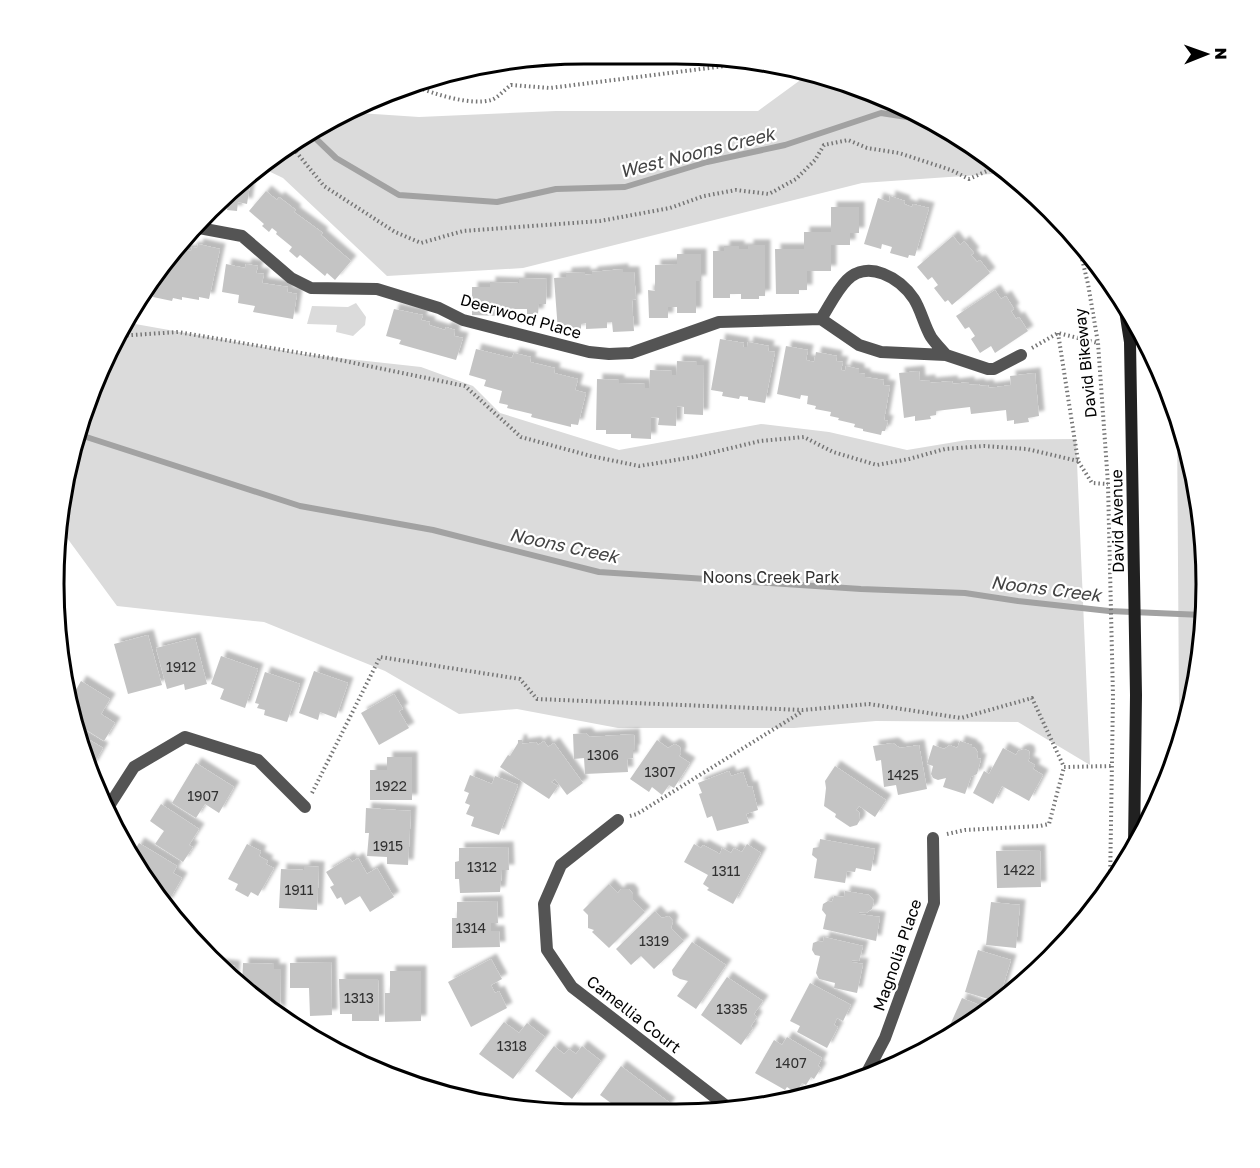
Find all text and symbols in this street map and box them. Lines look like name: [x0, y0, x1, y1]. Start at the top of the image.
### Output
north arrow: [1176, 24, 1236, 84]
text: N: [1211, 47, 1231, 60]
water label: West Noons Creek: [617, 122, 778, 182]
street label: Deerwood Place: [458, 289, 584, 343]
street label: David Bikeway: [1069, 307, 1101, 419]
street label: David Avenue: [1106, 469, 1128, 573]
water label: Noons Creek: [508, 523, 622, 568]
park label: Noons Creek Park: [703, 567, 839, 587]
water label: Noons Creek: [990, 570, 1104, 606]
house number: 1912: [166, 658, 196, 675]
house number: 1306: [587, 746, 619, 763]
house number: 1307: [644, 763, 676, 780]
house number: 1425: [887, 766, 919, 783]
house number: 1922: [375, 777, 407, 794]
house number: 1907: [187, 787, 219, 804]
house number: 1915: [373, 837, 403, 854]
house number: 1312: [467, 858, 497, 875]
house number: 1422: [1003, 861, 1035, 878]
house number: 1311: [712, 862, 740, 879]
house number: 1911: [285, 881, 314, 898]
street label: Magnolia Place: [868, 896, 926, 1014]
house number: 1314: [456, 919, 486, 936]
house number: 1319: [639, 932, 669, 949]
street label: Camellia Court: [583, 971, 685, 1057]
house number: 1313: [344, 989, 374, 1006]
house number: 1335: [716, 1000, 748, 1017]
house number: 1318: [497, 1037, 527, 1054]
house number: 1407: [775, 1054, 807, 1071]

